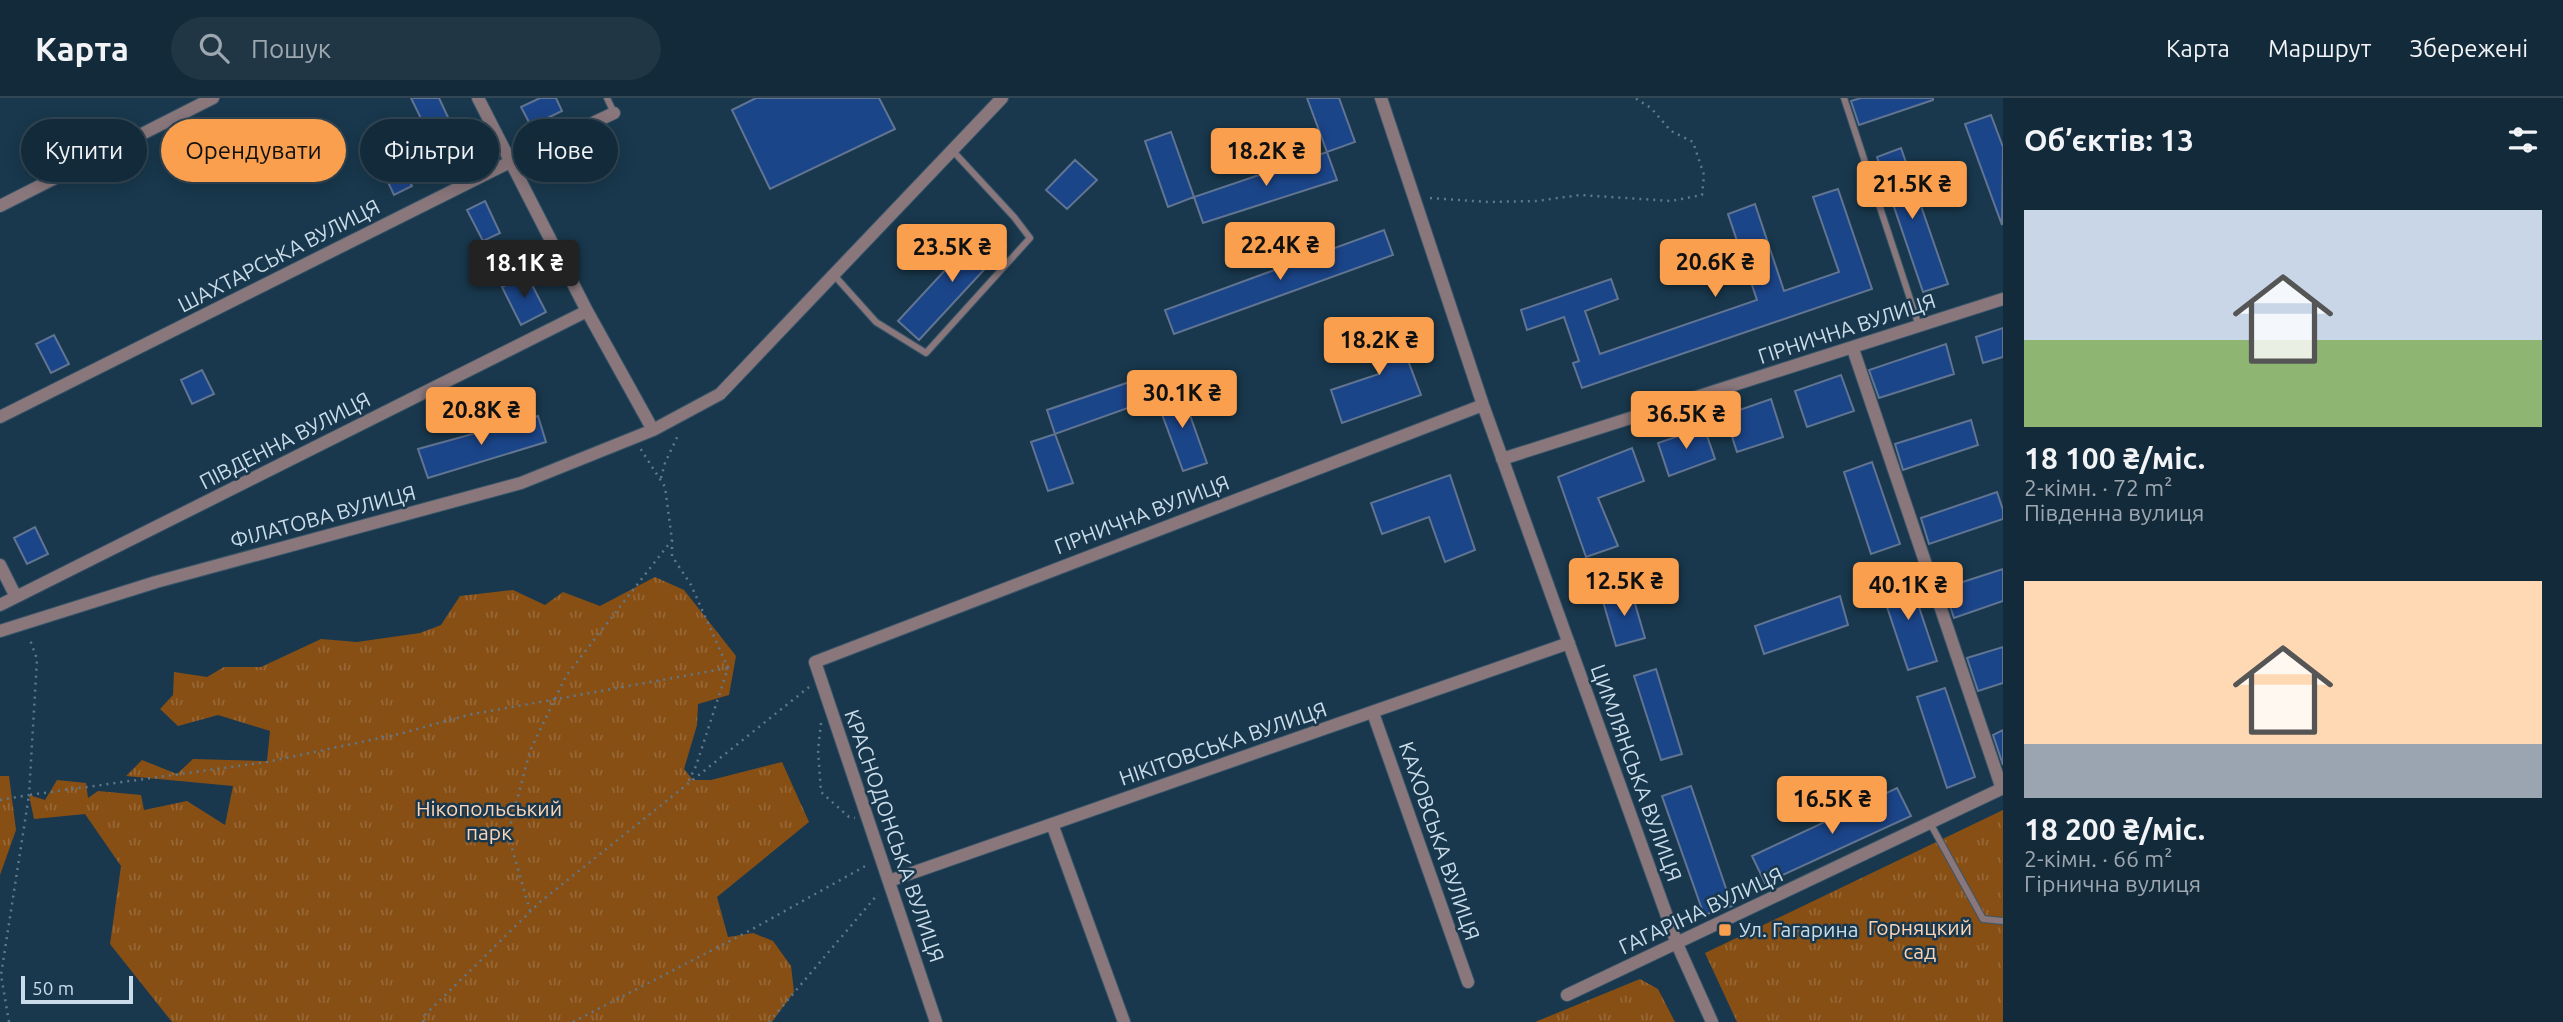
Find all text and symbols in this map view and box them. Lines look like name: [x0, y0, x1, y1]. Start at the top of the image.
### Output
search box: [171, 17, 661, 80]
icon: search: [195, 29, 233, 67]
text: Карта: [35, 30, 129, 67]
text: Пошук: [251, 34, 331, 63]
text: Карта: [2166, 35, 2230, 62]
text: Маршрут: [2268, 35, 2371, 62]
text: Збережені: [2409, 35, 2528, 62]
chip: Купити: [21, 119, 147, 182]
chip: Орендувати: [161, 119, 346, 182]
chip: Фільтри: [360, 119, 499, 182]
chip: Нове: [513, 119, 618, 182]
icon: filters: [2504, 121, 2542, 159]
text: Об’єктів: 13: [2024, 123, 2194, 157]
pin: 18.2K ₴: [1201, 129, 1331, 188]
text: 18.2K ₴: [1227, 138, 1305, 163]
pin: 21.5K ₴: [1847, 162, 1977, 221]
text: 21.5K ₴: [1873, 171, 1951, 196]
street label: ШАХТАРСЬКА ВУЛИЦЯ: [174, 194, 383, 316]
pin: 22.4K ₴: [1215, 222, 1345, 282]
pin: 23.5K ₴: [887, 225, 1017, 284]
text: 22.4K ₴: [1241, 232, 1319, 257]
text: 23.5K ₴: [913, 234, 991, 259]
pin: 18.1K ₴: [459, 240, 589, 300]
pin: 20.6K ₴: [1650, 240, 1780, 299]
text: 20.6K ₴: [1676, 249, 1754, 274]
text: 18.1K ₴: [485, 250, 563, 275]
icon: home: [2220, 256, 2346, 382]
street label: ГІРНИЧНА ВУЛИЦЯ: [1755, 288, 1938, 368]
pin: 18.2K ₴: [1314, 317, 1444, 377]
text: 18.2K ₴: [1340, 327, 1418, 352]
pin: 30.1K ₴: [1117, 370, 1247, 430]
text: 30.1K ₴: [1143, 380, 1221, 405]
street label: ПІВДЕННА ВУЛИЦЯ: [195, 387, 374, 494]
pin: 20.8K ₴: [416, 388, 546, 447]
pin: 36.5K ₴: [1621, 392, 1751, 451]
text: 20.8K ₴: [442, 397, 520, 422]
text: 36.5K ₴: [1647, 401, 1725, 426]
text: 18 100 ₴/міс.: [2024, 441, 2205, 475]
street label: ГІРНИЧНА ВУЛИЦЯ: [1051, 470, 1232, 558]
text: 2-кімн. · 72 m²: [2024, 475, 2172, 500]
street label: ФІЛАТОВА ВУЛИЦЯ: [227, 480, 418, 552]
text: Південна вулиця: [2024, 500, 2204, 525]
pin: 12.5K ₴: [1559, 559, 1689, 618]
pin: 40.1K ₴: [1843, 562, 1973, 622]
text: 12.5K ₴: [1585, 568, 1663, 593]
text: 40.1K ₴: [1869, 572, 1947, 597]
icon: home: [2220, 627, 2346, 753]
street label: ЦИМЛЯНСЬКА ВУЛИЦЯ: [1587, 661, 1687, 884]
street label: НІКІТОВСЬКА ВУЛИЦЯ: [1116, 696, 1330, 790]
street label: КРАСНОДОНСЬКА ВУЛИЦЯ: [840, 706, 950, 965]
street label: КАХОВСЬКА ВУЛИЦЯ: [1395, 738, 1485, 943]
pin: 16.5K ₴: [1767, 776, 1897, 836]
text: 16.5K ₴: [1793, 786, 1871, 811]
park label: Нікопольський парк: [416, 796, 562, 844]
text: 18 200 ₴/міс.: [2024, 812, 2205, 846]
text: 2-кімн. · 66 m²: [2024, 846, 2172, 871]
street label: ГАГАРІНА ВУЛИЦЯ: [1615, 862, 1786, 959]
text: Гірнична вулиця: [2024, 871, 2201, 896]
park label: Горняцкий сад: [1868, 915, 1972, 963]
place label: Ул. Гагарина: [1739, 917, 1858, 941]
marker: Ул. Гагарина: [1717, 922, 1733, 938]
scale bar: [21, 973, 133, 1005]
text: 50 m: [32, 977, 74, 999]

